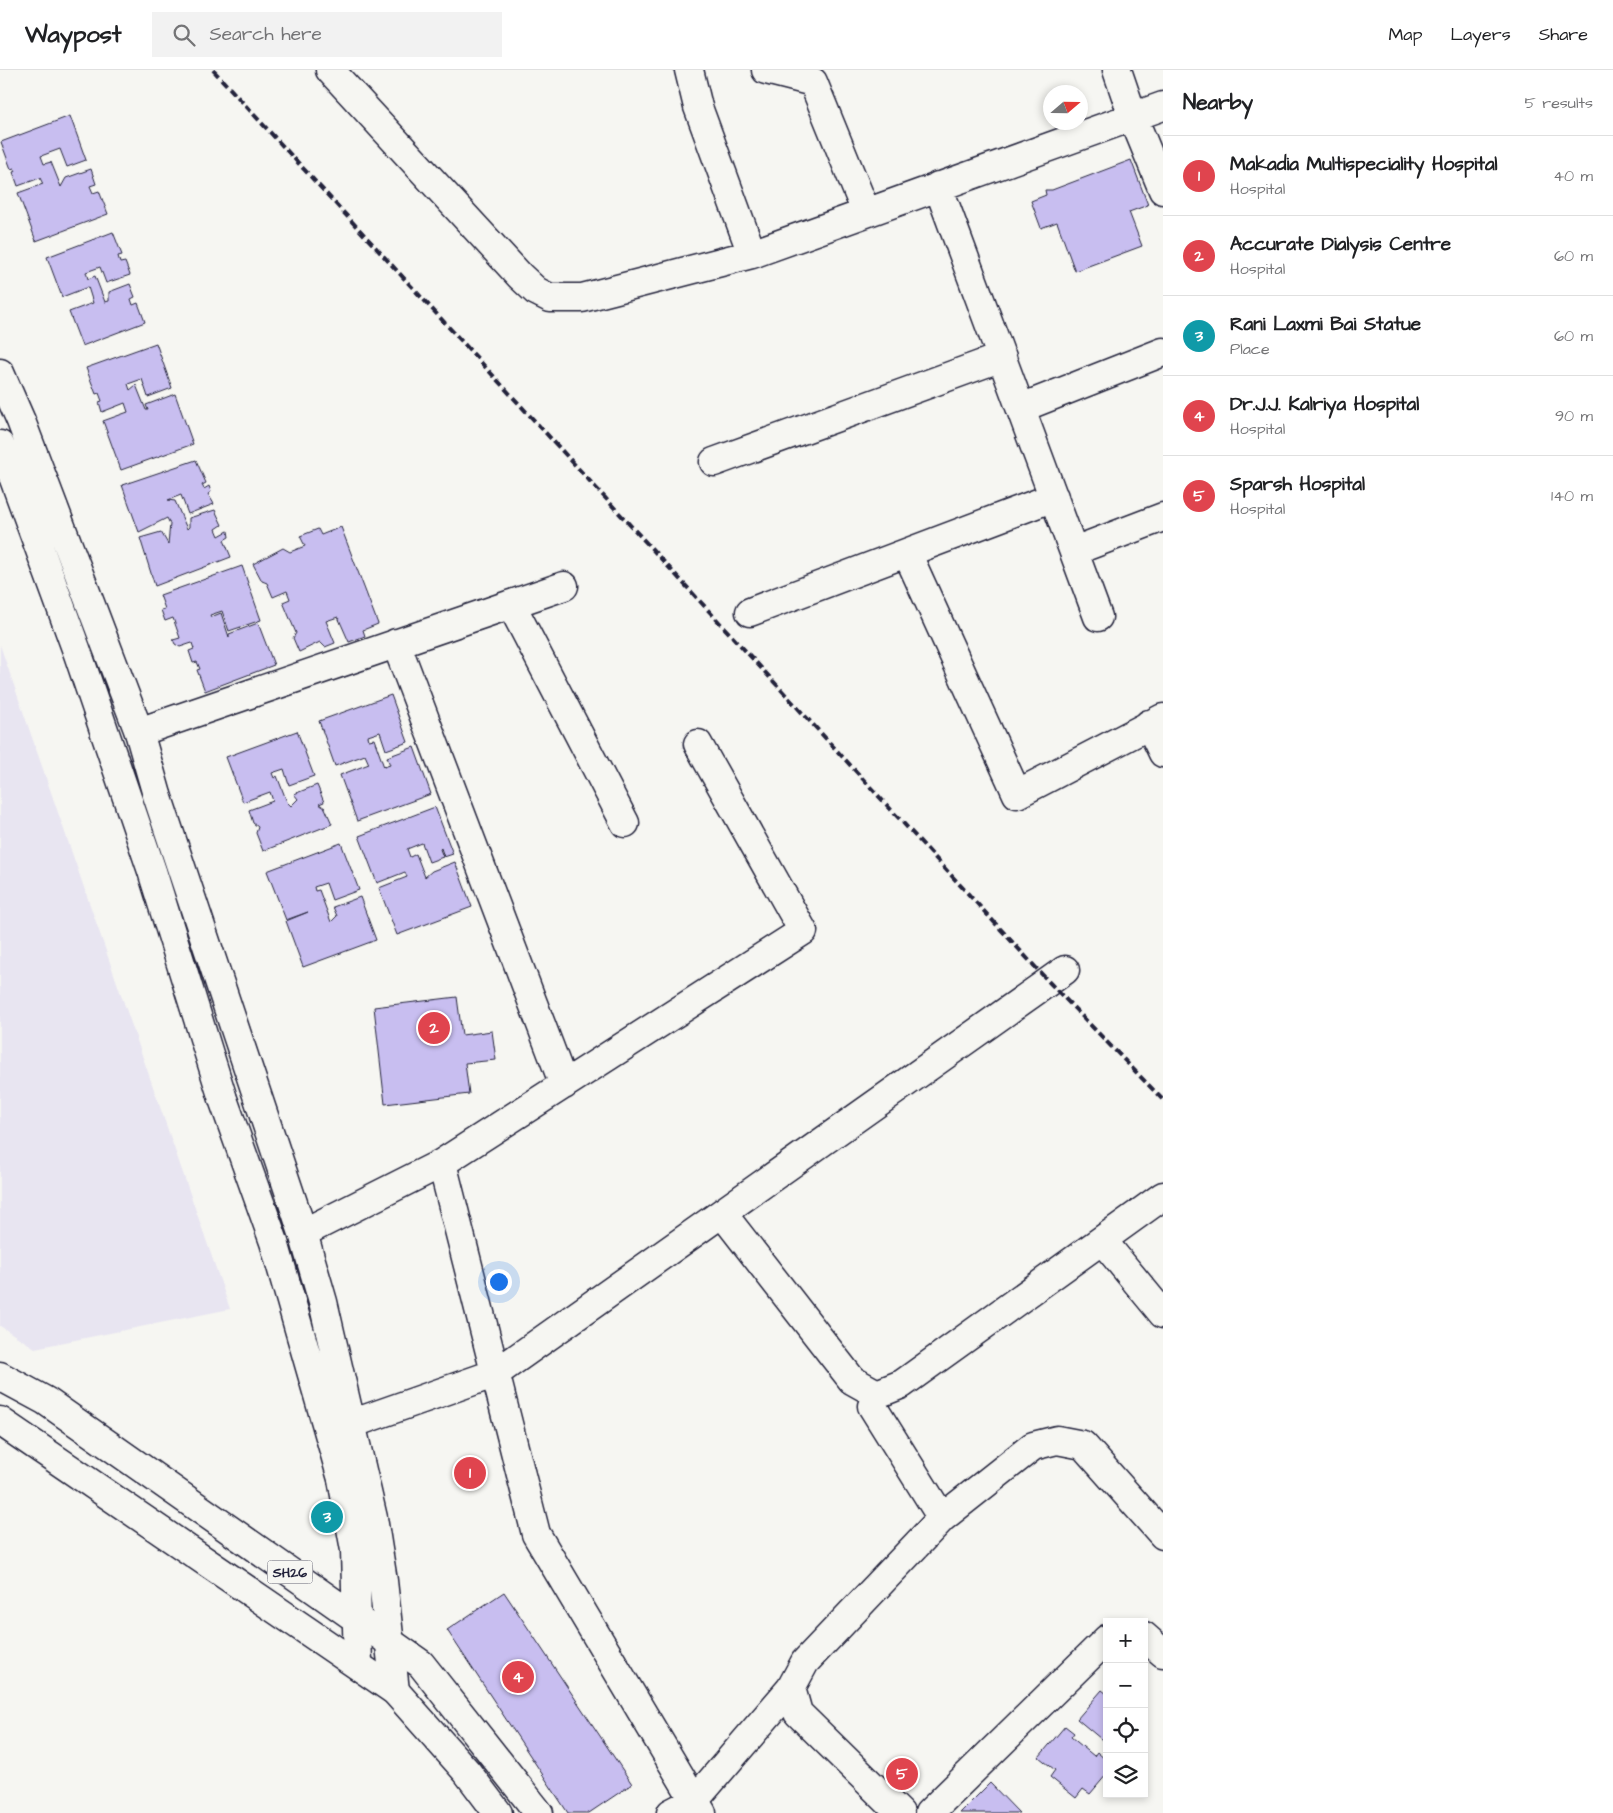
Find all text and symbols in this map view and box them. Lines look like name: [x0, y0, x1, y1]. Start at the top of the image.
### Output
search box: [152, 12, 502, 57]
text: Waypost: [25, 18, 122, 52]
icon: search: [170, 21, 198, 49]
text: Search here: [210, 21, 322, 48]
text: Map: [1388, 22, 1422, 47]
text: Layers: [1450, 22, 1511, 47]
text: Share: [1539, 22, 1588, 47]
north arrow: [1043, 85, 1088, 130]
text: Nearby: [1183, 88, 1253, 117]
text: 5 results: [1525, 92, 1593, 114]
text: Makadia Multispeciality Hospital: [1230, 151, 1498, 178]
text: 1: [1198, 165, 1200, 187]
text: 40 m: [1553, 165, 1593, 187]
text: Hospital: [1230, 178, 1285, 200]
text: Accurate Dialysis Centre: [1230, 231, 1451, 258]
text: 2: [1194, 245, 1204, 267]
text: 60 m: [1554, 245, 1593, 267]
text: Hospital: [1230, 258, 1285, 280]
text: Rani Laxmi Bai Statue: [1230, 311, 1421, 338]
text: 3: [1195, 325, 1203, 347]
text: 60 m: [1554, 325, 1593, 347]
text: Place: [1230, 338, 1270, 360]
text: Dr.J.J. Kalriya Hospital: [1230, 391, 1419, 418]
text: 4: [1194, 405, 1204, 427]
text: 90 m: [1555, 405, 1593, 427]
text: Hospital: [1230, 418, 1285, 440]
text: Sparsh Hospital: [1230, 471, 1365, 498]
text: 5: [1193, 485, 1205, 507]
text: 140 m: [1551, 485, 1593, 507]
text: Hospital: [1230, 498, 1285, 520]
pin: 2: [418, 1009, 450, 1047]
your location: [486, 1269, 512, 1295]
pin: 1: [454, 1454, 486, 1492]
pin: 3: [311, 1498, 343, 1536]
road number: SH26: [268, 1560, 312, 1584]
map controls: [1103, 1618, 1148, 1798]
button: +: [1103, 1618, 1148, 1663]
pin: 4: [502, 1658, 534, 1696]
button: −: [1103, 1663, 1148, 1708]
button: locate: [1103, 1708, 1148, 1753]
button: layers: [1103, 1753, 1148, 1798]
pin: 5: [886, 1755, 918, 1793]

